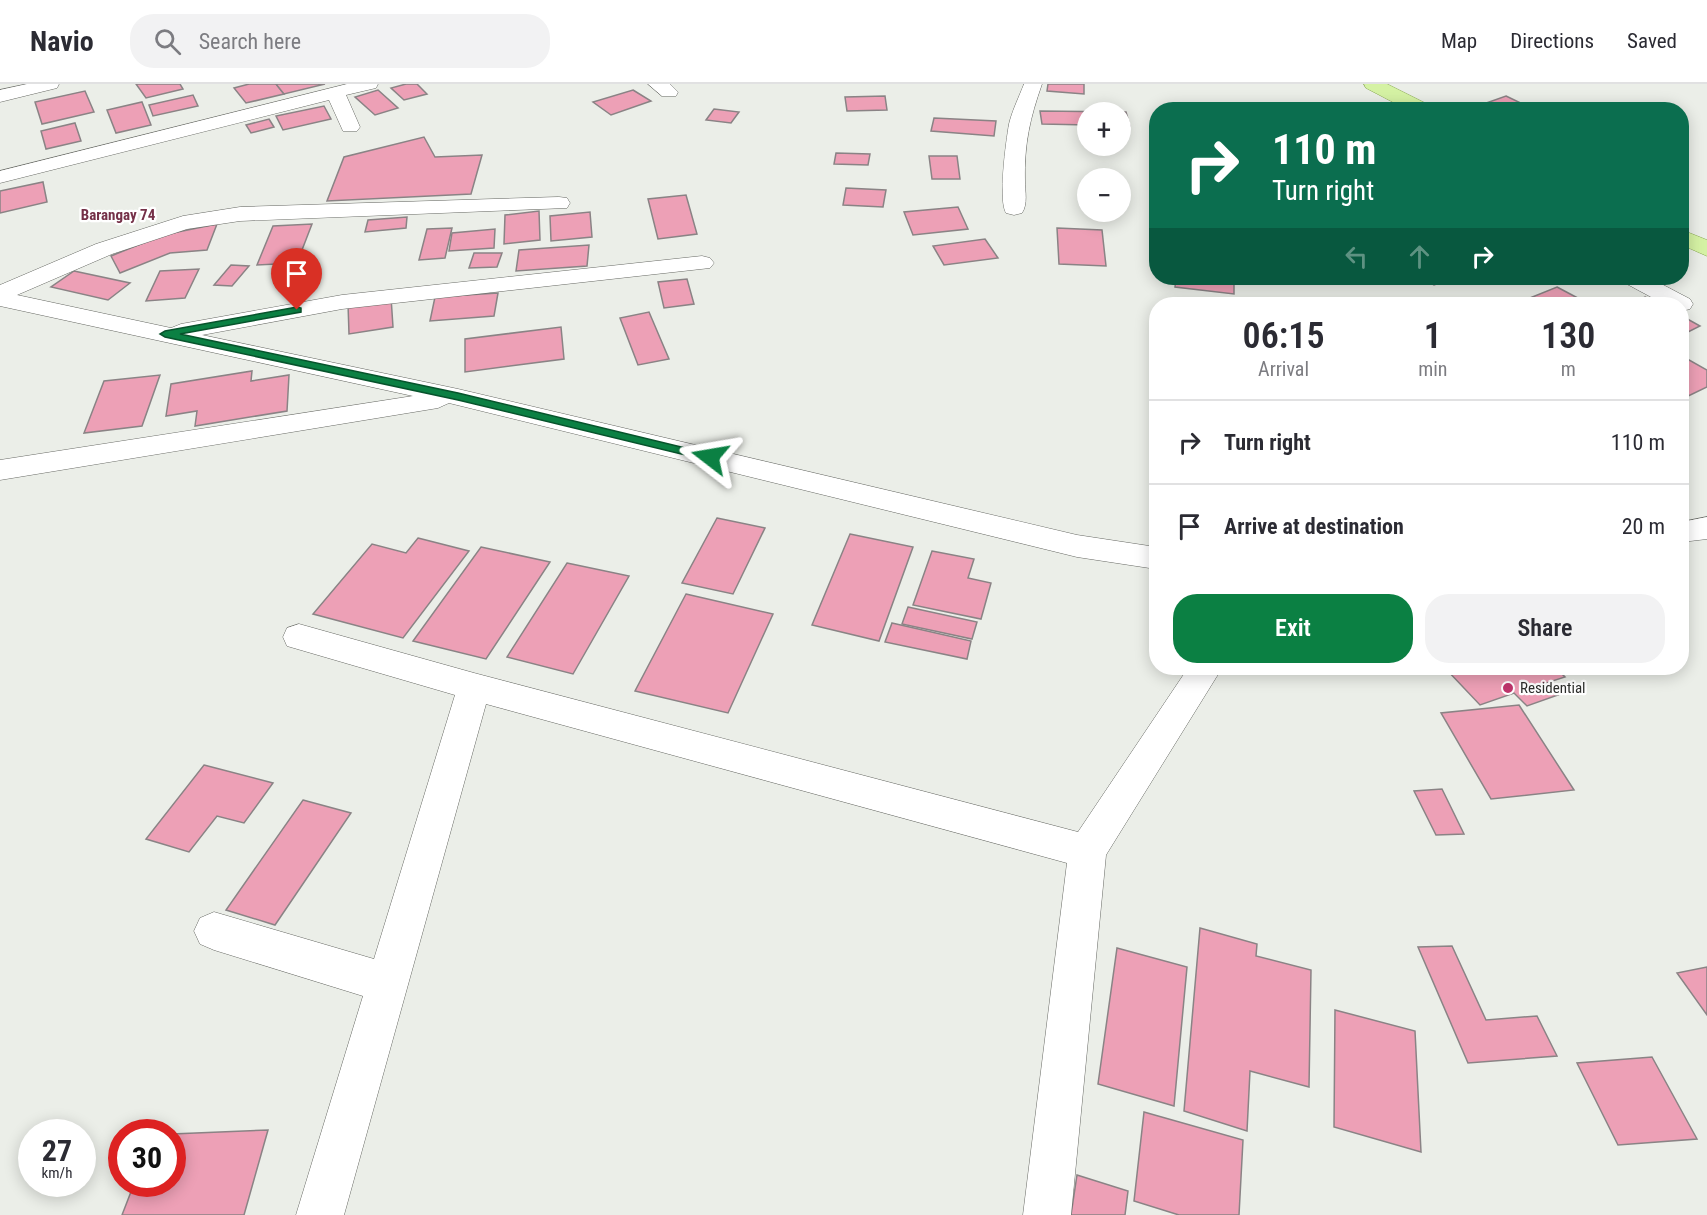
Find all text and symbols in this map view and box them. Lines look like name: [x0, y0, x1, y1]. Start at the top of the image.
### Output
search box: [130, 14, 550, 68]
text: Navio: [30, 25, 94, 58]
icon: search: [151, 25, 184, 58]
text: Search here: [199, 29, 301, 54]
text: Map: [1441, 29, 1477, 53]
text: Directions: [1510, 29, 1594, 53]
text: Saved: [1627, 29, 1677, 53]
map controls: [1077, 102, 1131, 222]
button: +: [1077, 102, 1131, 156]
text: 110 m: [1272, 125, 1377, 174]
icon: right: [1173, 126, 1251, 204]
button: −: [1077, 168, 1131, 222]
text: Turn right: [1272, 175, 1374, 207]
district label: Barangay 74: [81, 206, 156, 224]
icon: left: [1340, 240, 1373, 273]
icon: ahead: [1403, 240, 1436, 273]
icon: right: [1466, 240, 1499, 273]
pin: [271, 248, 322, 310]
icon: arrive: [280, 257, 313, 290]
text: 06:15: [1243, 315, 1325, 357]
text: 1: [1424, 315, 1442, 357]
text: 130: [1541, 315, 1595, 357]
text: Arrival: [1258, 357, 1309, 381]
text: min: [1418, 357, 1447, 381]
text: m: [1561, 357, 1576, 381]
position arrow: [678, 425, 742, 489]
icon: right: [1173, 426, 1206, 459]
text: Turn right: [1224, 430, 1311, 455]
text: 110 m: [1611, 430, 1665, 455]
icon: arrive: [1173, 510, 1206, 543]
text: Arrive at destination: [1224, 514, 1404, 539]
text: 20 m: [1622, 514, 1665, 539]
button: Exit: [1173, 594, 1413, 663]
button: Share: [1425, 594, 1665, 663]
place label: Residential: [1520, 679, 1586, 697]
marker: Residential: [1501, 681, 1515, 695]
speed limit sign: 30: [108, 1119, 186, 1197]
text: 27: [42, 1133, 72, 1168]
text: km/h: [42, 1164, 72, 1182]

